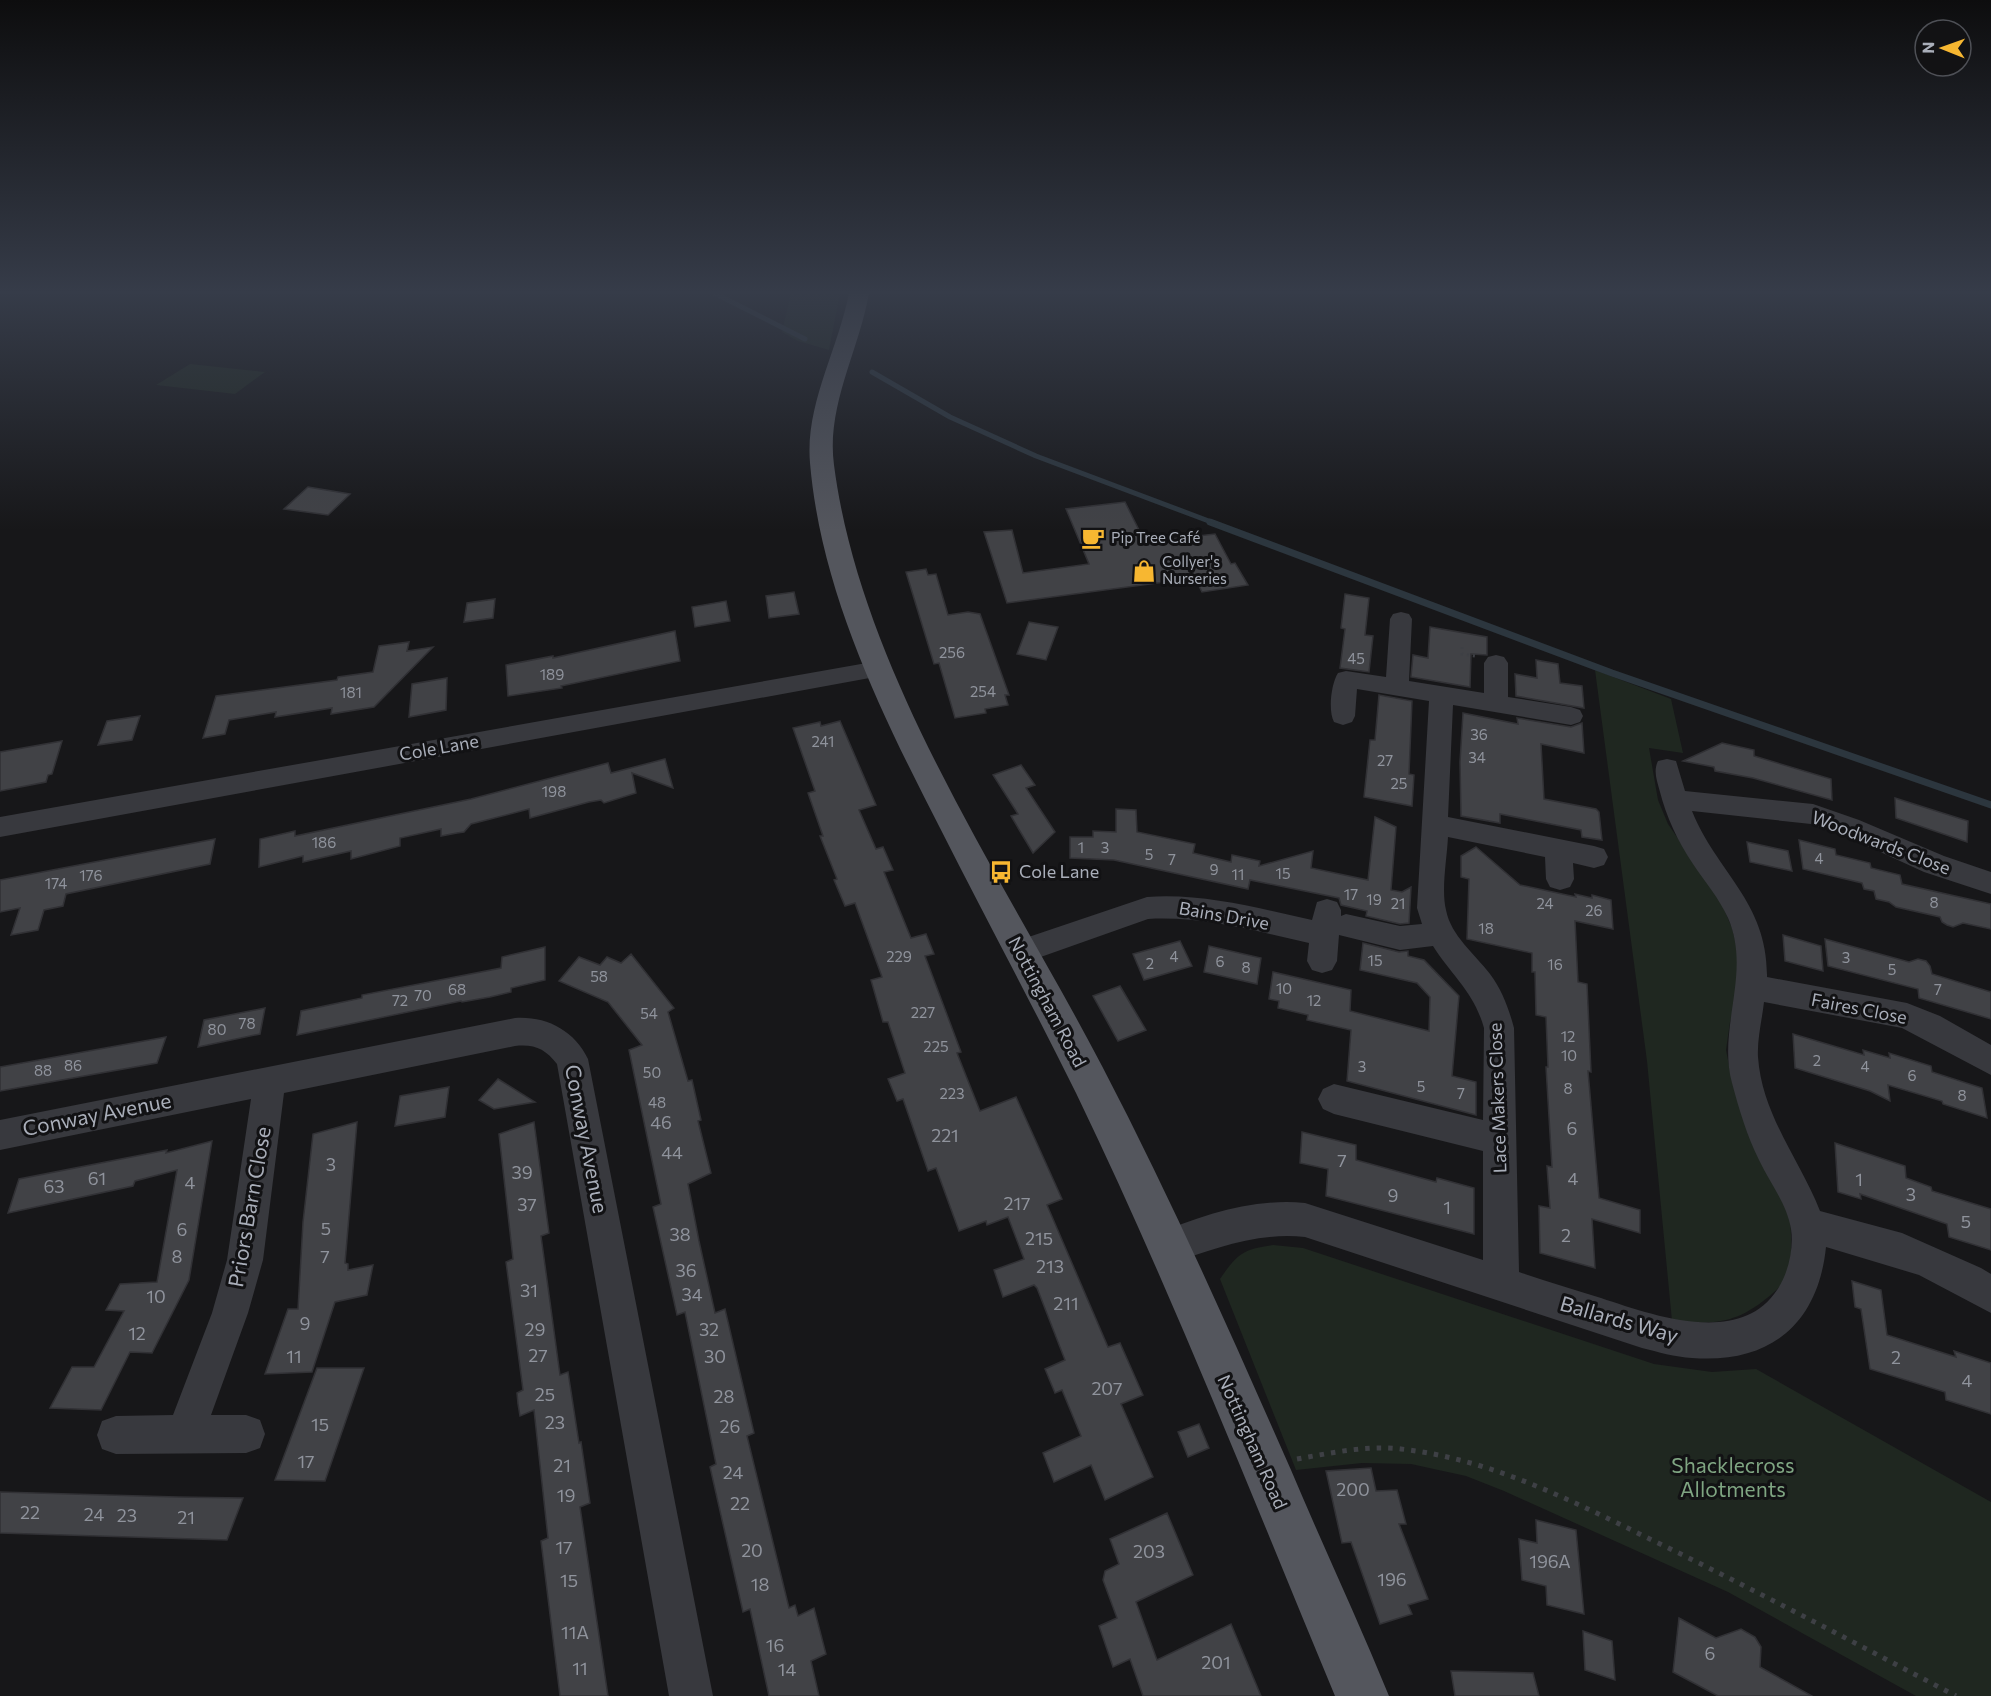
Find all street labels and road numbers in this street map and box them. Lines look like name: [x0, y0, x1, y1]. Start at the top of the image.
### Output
street label: Cole Lane: [397, 729, 480, 765]
street label: Woodwards Close: [1809, 806, 1954, 879]
street label: Bains Drive: [1177, 896, 1271, 934]
street label: Nottingham Road: [1004, 933, 1092, 1071]
street label: Faires Close: [1809, 988, 1909, 1028]
street label: Lace Makers Close: [1483, 1022, 1511, 1174]
street label: Conway Avenue: [561, 1062, 614, 1215]
street label: Conway Avenue: [20, 1087, 173, 1140]
street label: Priors Barn Close: [222, 1124, 275, 1289]
street label: Ballards Way: [1557, 1290, 1682, 1347]
street label: Nottingham Road: [1213, 1371, 1292, 1512]

